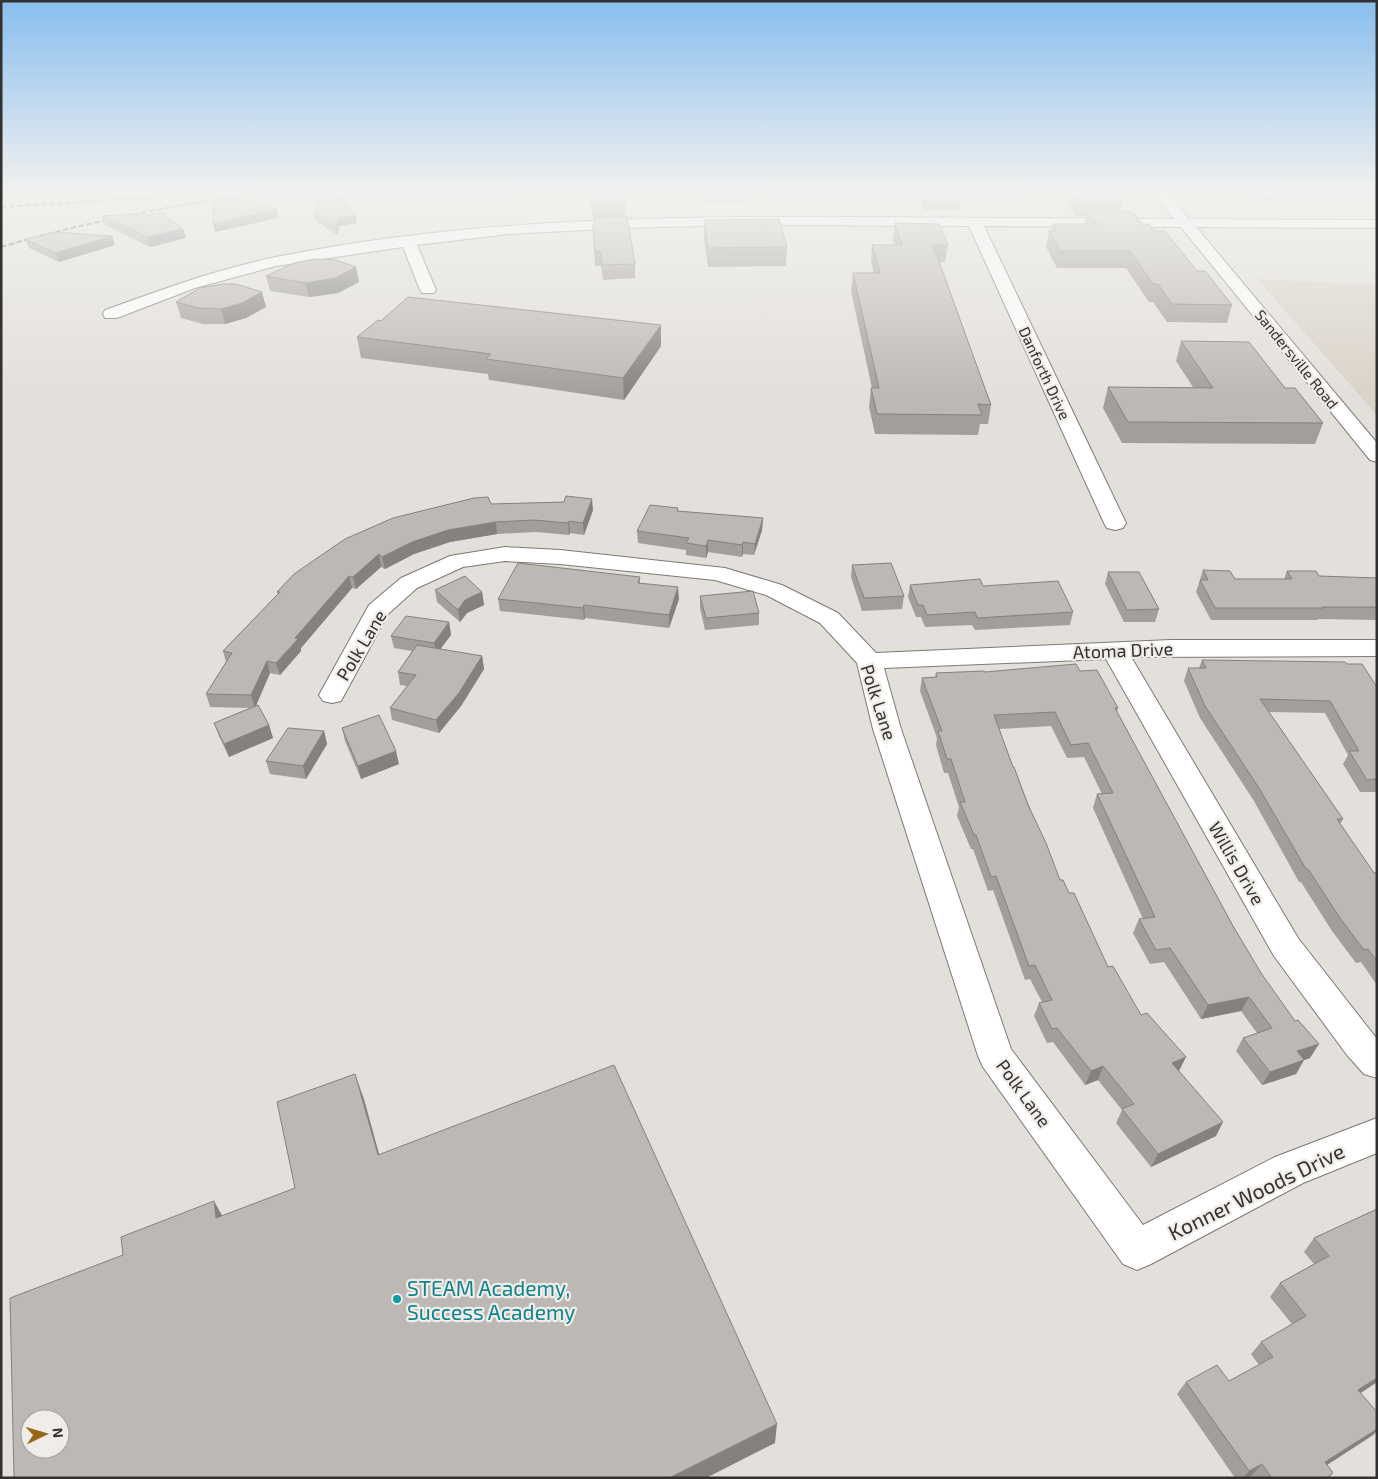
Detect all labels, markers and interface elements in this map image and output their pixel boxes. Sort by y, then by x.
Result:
street label: Sandersville Road [1252,306,1342,412]
street label: Danforth Drive [1016,324,1074,422]
street label: Polk Lane [331,606,391,684]
street label: Atoma Drive [1072,637,1174,663]
street label: Polk Lane [856,661,902,743]
street label: Willis Drive [1204,817,1270,909]
street label: Polk Lane [992,1055,1056,1131]
street label: Konner Woods Drive [1164,1138,1348,1244]
place label: STEAM Academy, Success Academy [407,1275,575,1324]
marker: STEAM Academy, Success Academy [391,1293,403,1305]
north arrow [20,1409,70,1459]
text: N [50,1427,67,1439]

